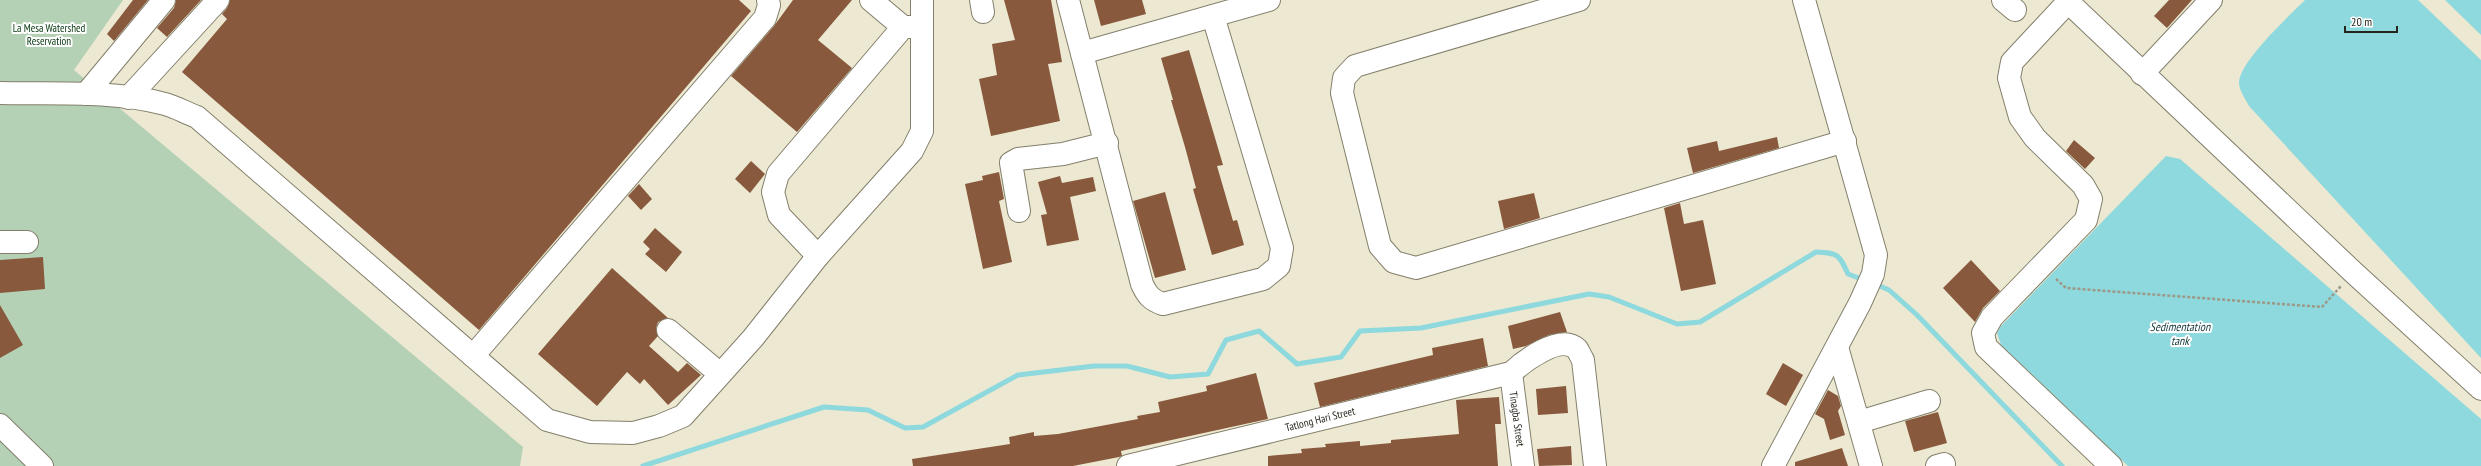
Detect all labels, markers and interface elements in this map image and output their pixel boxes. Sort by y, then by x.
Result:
scale bar [2345,8,2397,34]
text: 20 m [2351,14,2372,29]
park label: La Mesa Watershed Reservation [13,21,86,48]
water label: Sedimentation tank [2150,319,2211,348]
street label: Tinagba Street [1506,391,1528,447]
street label: Tatlong Hari Street [1284,404,1356,434]

